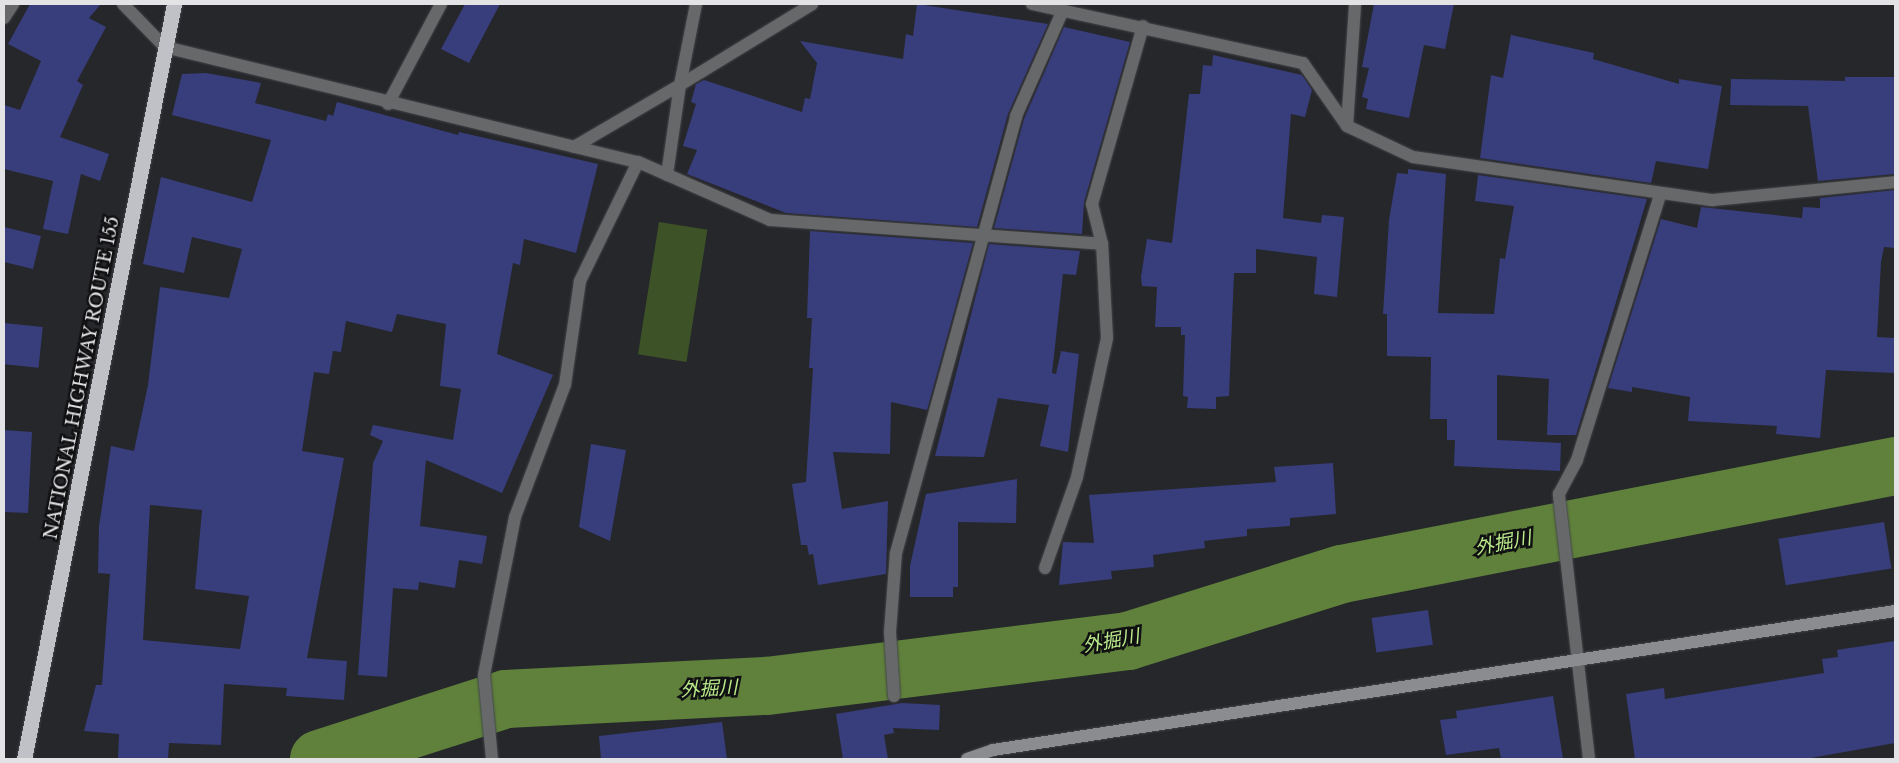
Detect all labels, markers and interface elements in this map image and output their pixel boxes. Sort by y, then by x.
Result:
street label: NATIONAL HIGHWAY ROUTE 155 [40,214,124,542]
water label: 外掘川 [1473,526,1533,560]
water label: 外掘川 [1081,625,1141,657]
water label: 外掘川 [680,676,738,702]

